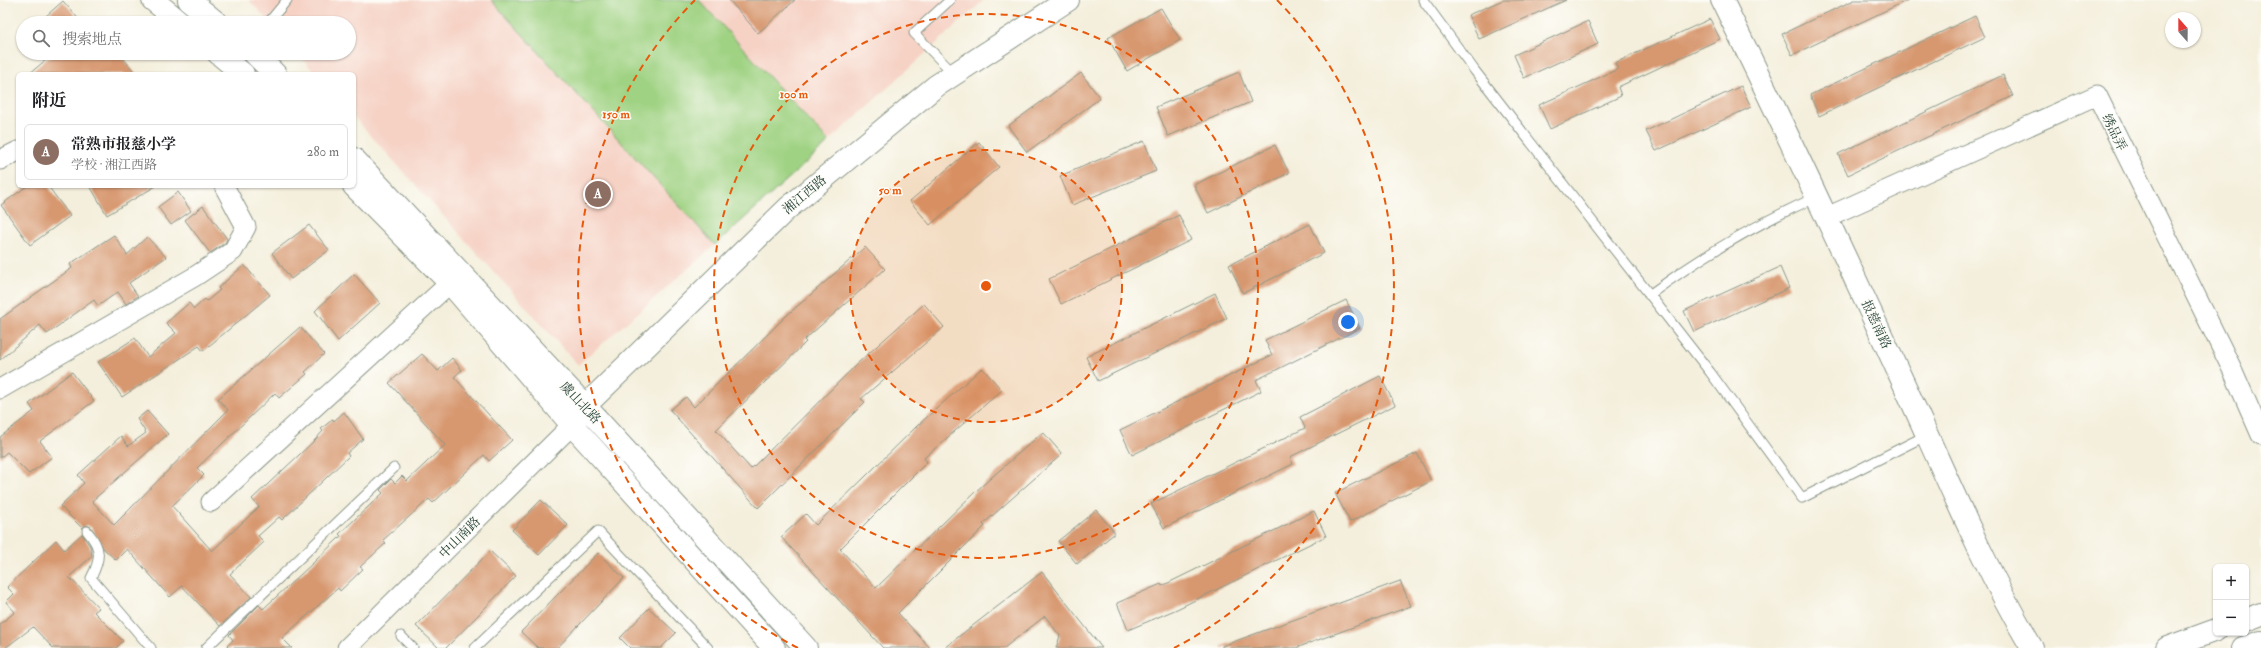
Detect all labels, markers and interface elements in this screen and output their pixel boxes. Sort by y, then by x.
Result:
north arrow [2165,12,2201,48]
search box [16,16,356,60]
icon: search [30,27,52,49]
text: 搜索地点 [62,30,122,49]
text: 100 m [780,87,809,102]
text: 附近 [32,90,66,111]
text: 150 m [602,107,630,122]
street label: 绣品弄 [2098,111,2130,153]
text: 常熟市报慈小学 [71,135,176,154]
text: A [42,144,50,160]
text: 280 m [307,144,339,160]
text: 学校 · 湘江西路 [71,157,157,173]
street label: 湘江西路 [780,172,830,218]
pin: A [585,179,611,209]
text: 50 m [878,183,902,198]
centre of rings [979,279,993,293]
street label: 报慈南路 [1858,297,1894,351]
your location [1338,312,1358,332]
street label: 虞山北路 [557,378,604,427]
street label: 中山南路 [436,514,484,562]
map controls [2213,564,2249,636]
button: + [2213,564,2249,600]
button: − [2213,600,2249,636]

